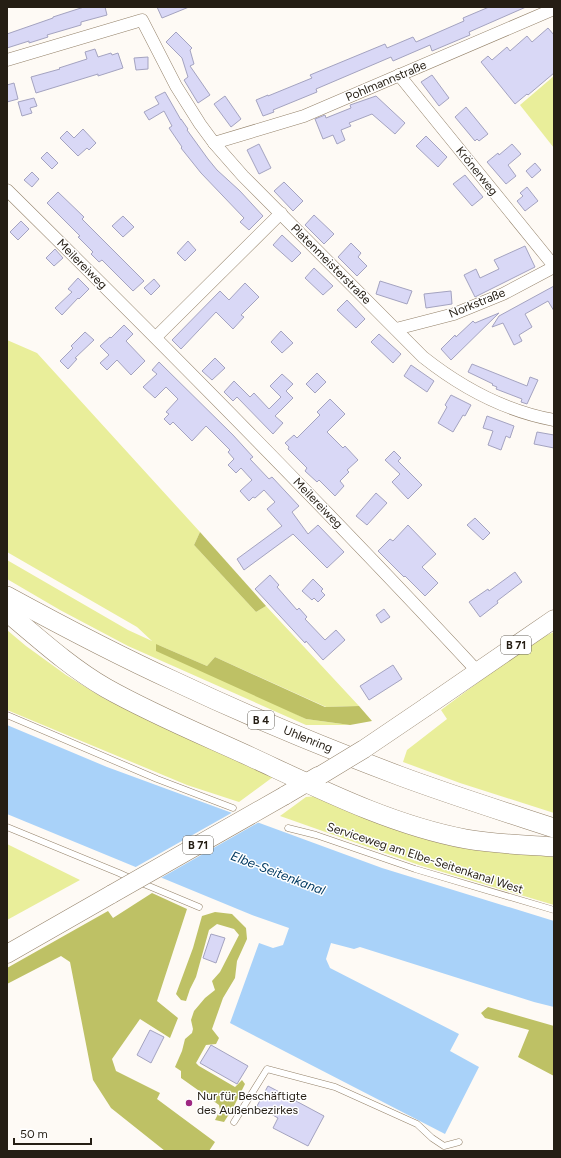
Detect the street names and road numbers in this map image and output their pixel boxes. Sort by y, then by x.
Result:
street label: Pohlmannstraße [343,57,429,104]
street label: Krönerweg [453,144,501,198]
street label: Platenmeisterstraße [288,221,374,307]
street label: Meilereiweg [54,236,110,292]
street label: Norkstraße [447,285,508,321]
street label: Meilereiweg [290,475,346,531]
road number: B 71 [501,636,531,654]
road number: B 4 [248,711,274,729]
street label: Uhlenring [281,723,335,755]
street label: Serviceweg am Elbe-Seitenkanal West [325,820,525,897]
road number: B 71 [183,836,213,854]

